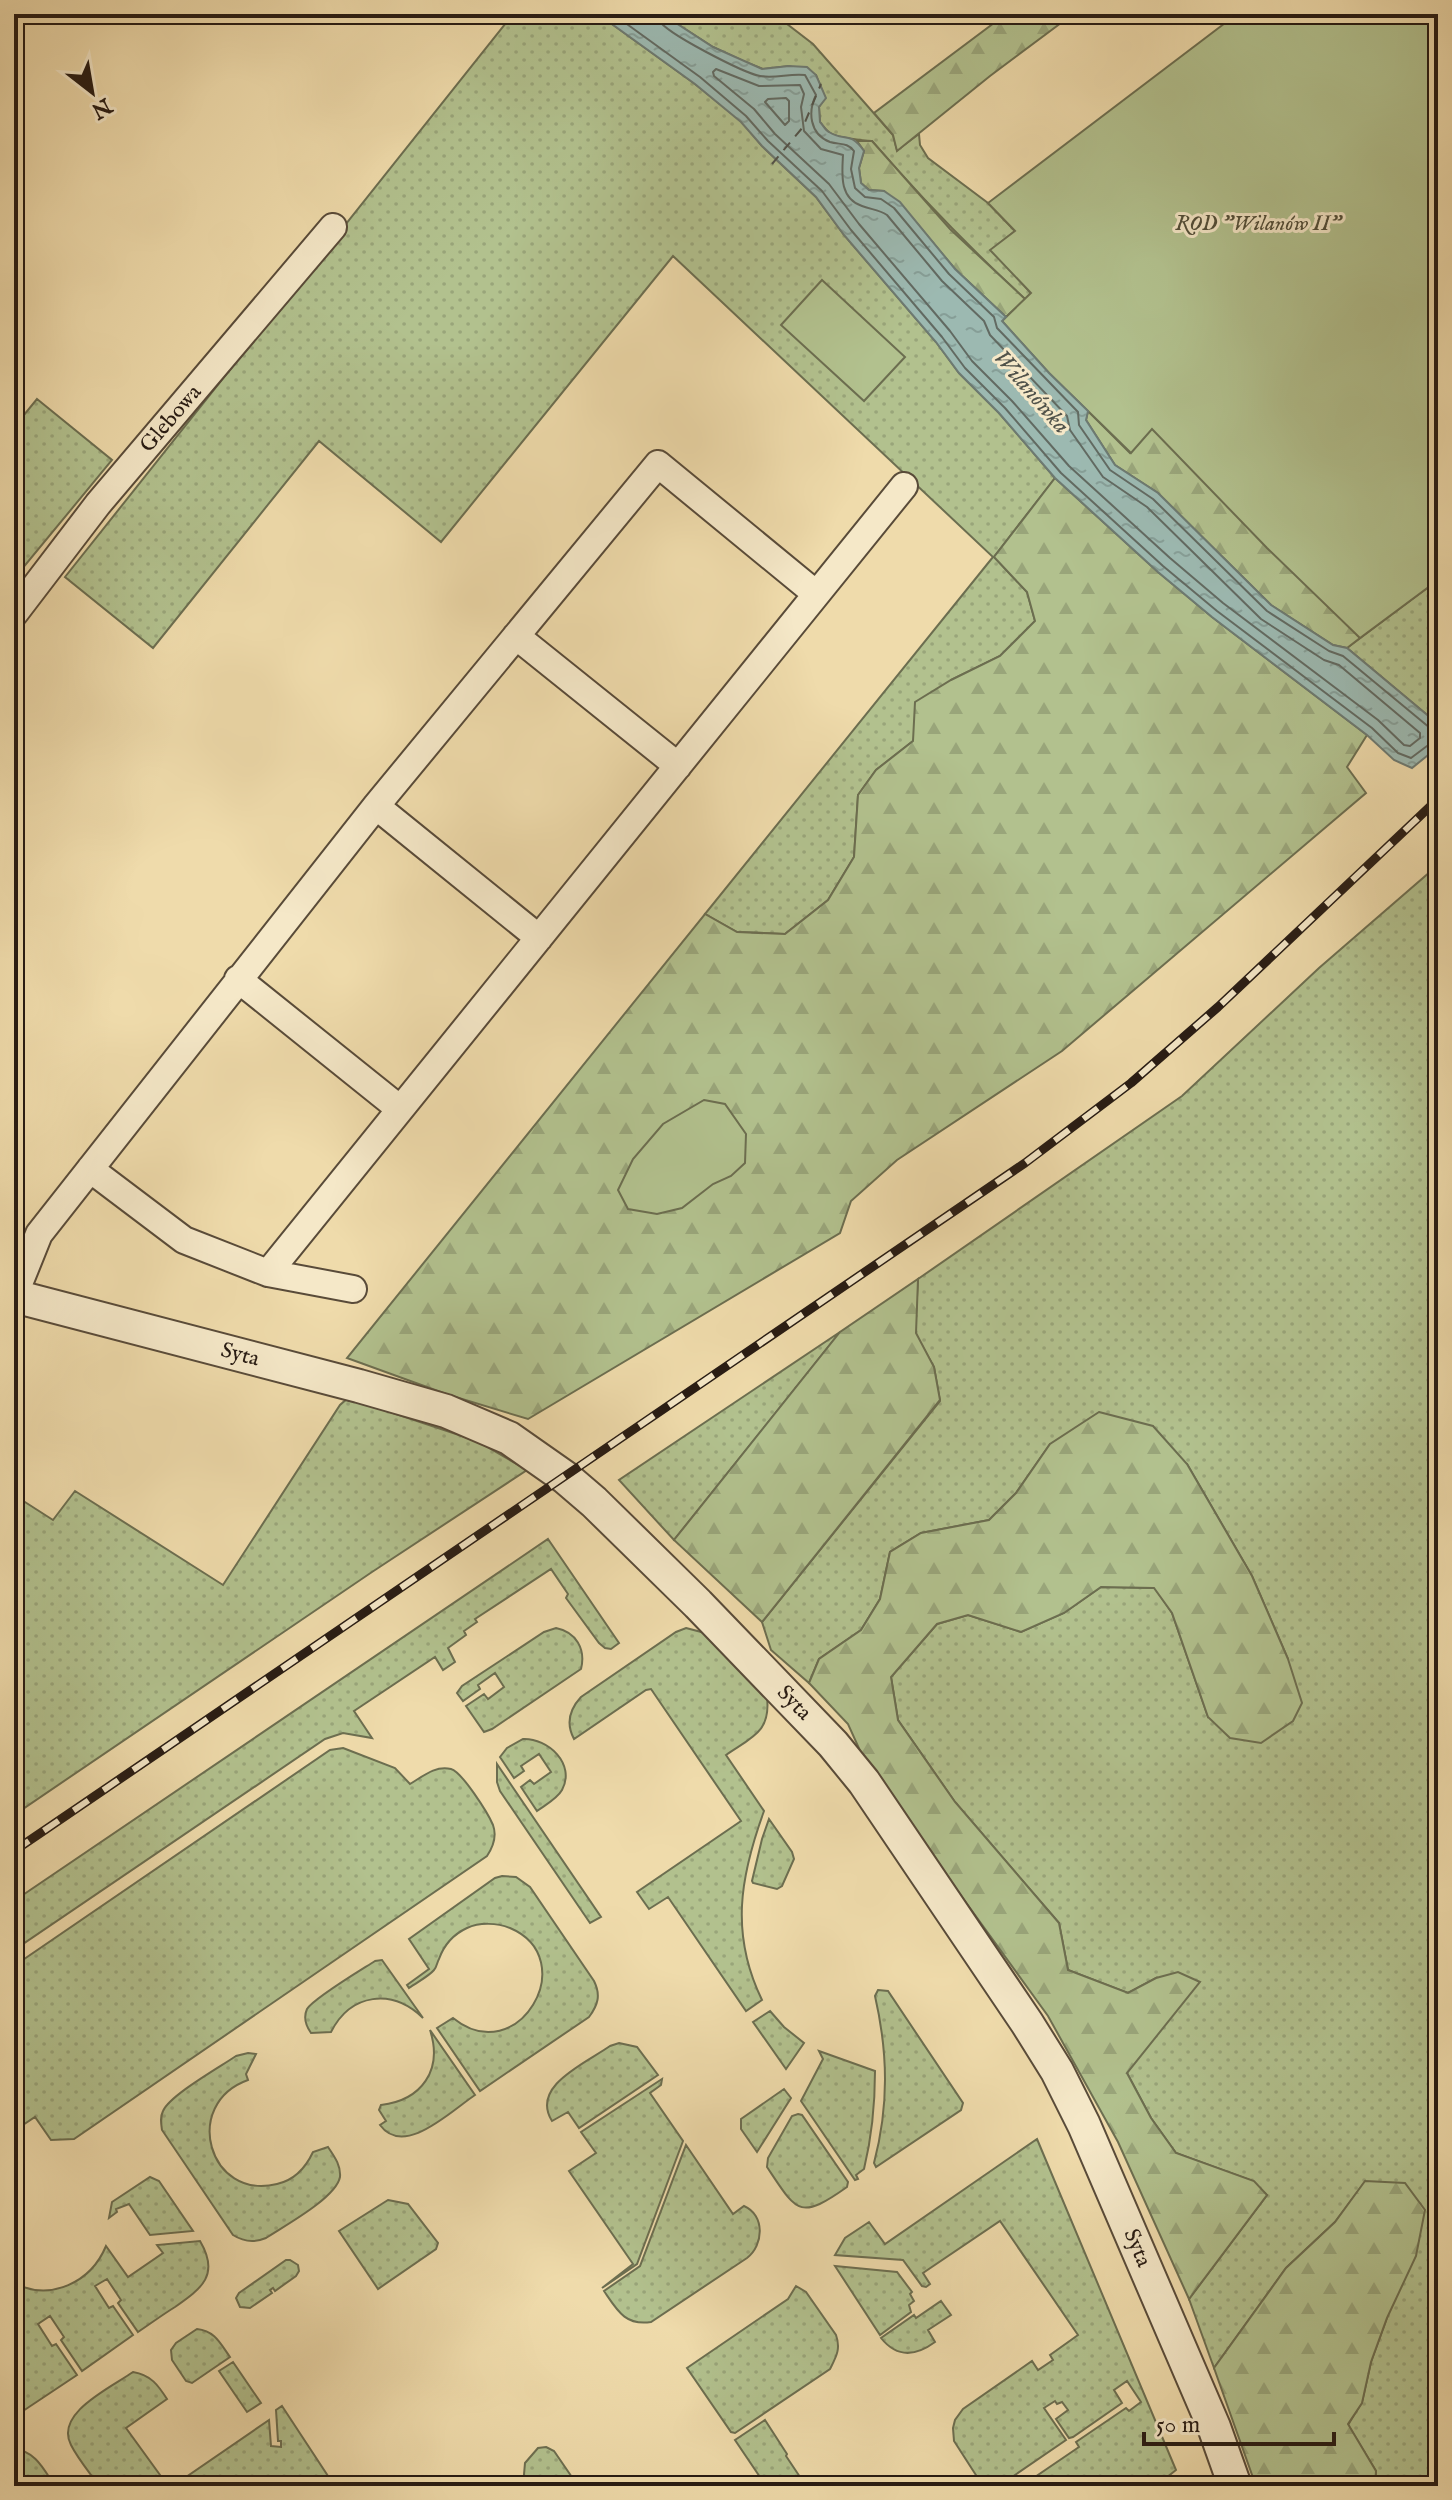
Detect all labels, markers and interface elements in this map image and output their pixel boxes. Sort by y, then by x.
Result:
north arrow [52,52,132,132]
text: N [86,90,118,124]
park label: ROD "Wilanów II" [1175,210,1343,238]
water label: Wilanówka [986,343,1076,441]
street label: Glebowa [134,379,208,459]
street label: Syta [218,1336,263,1374]
street label: Syta [770,1679,818,1727]
street label: Syta [1117,2225,1158,2272]
scale bar [1144,2396,1334,2446]
text: 50 m [1156,2410,1200,2441]

